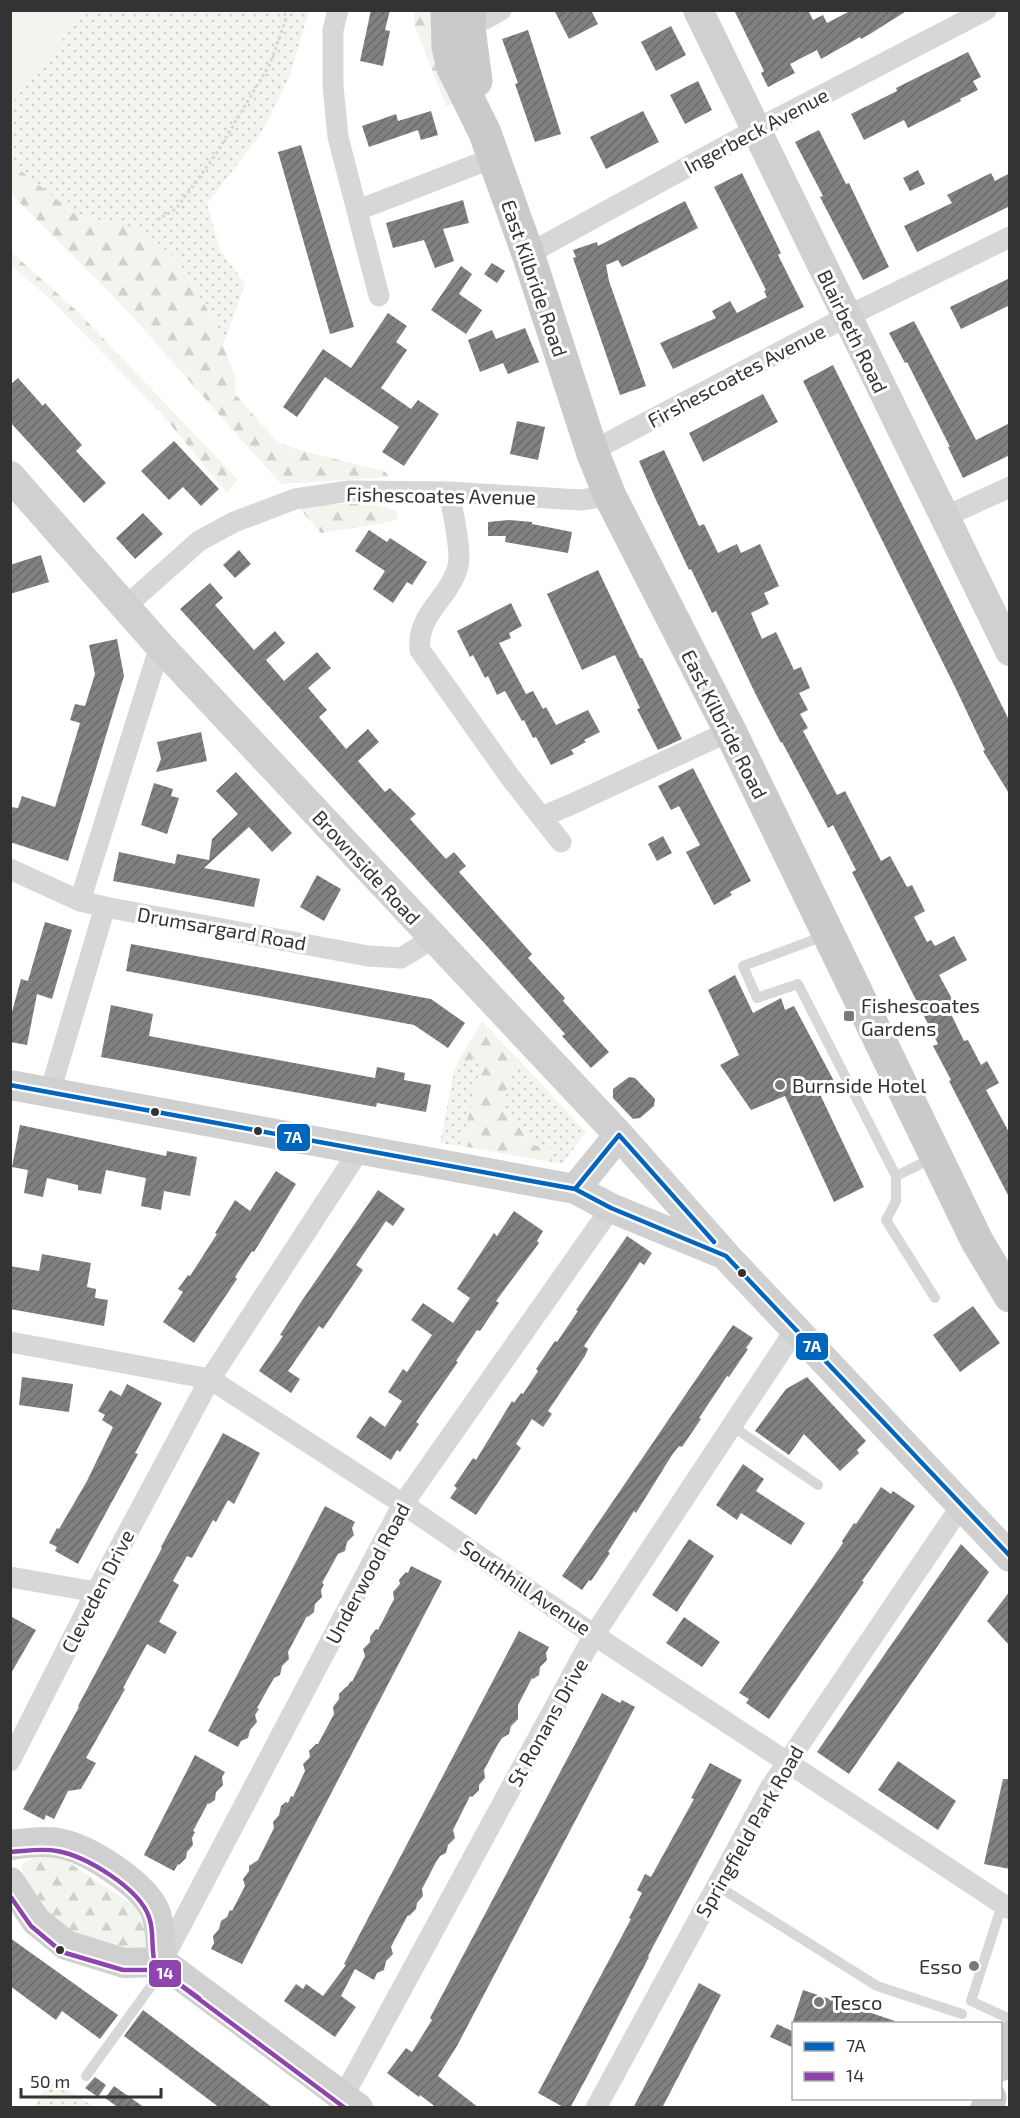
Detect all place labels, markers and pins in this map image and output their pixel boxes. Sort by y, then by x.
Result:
place label: Fishescoates Gardens [861,993,980,1040]
marker: Fishescoates Gardens [842,1009,856,1023]
place label: Burnside Hotel [792,1073,926,1097]
marker: Burnside Hotel [773,1078,787,1092]
unlabelled marker [149,1106,161,1118]
unlabelled marker [252,1125,264,1137]
unlabelled marker [736,1267,748,1279]
unlabelled marker [54,1944,66,1956]
place label: Esso [919,1954,962,1978]
marker: Esso [967,1959,981,1973]
place label: Tesco [831,1990,882,2014]
marker: Tesco [812,1995,826,2009]

